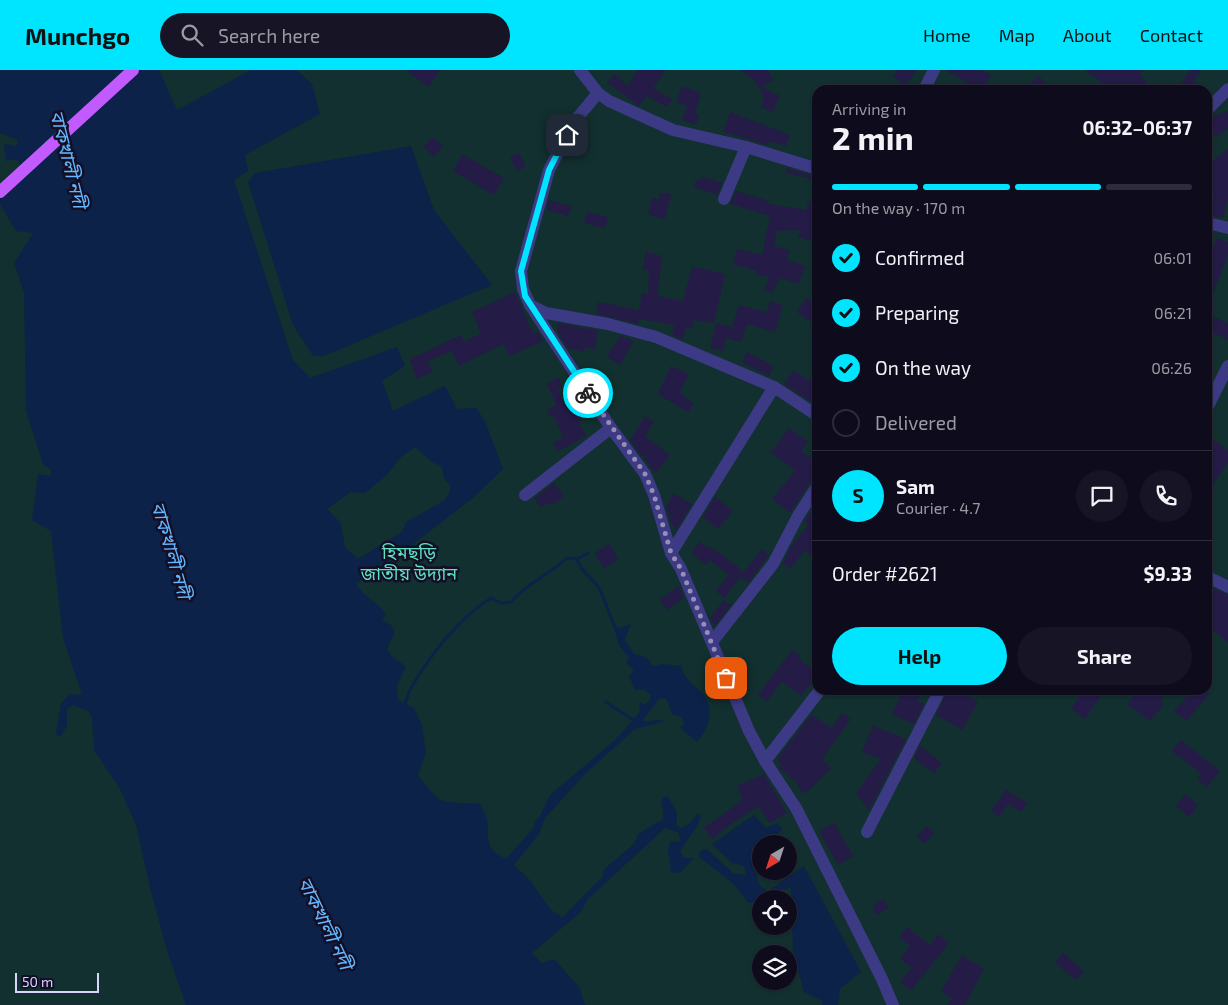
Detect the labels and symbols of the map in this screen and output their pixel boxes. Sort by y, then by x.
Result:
water label: বাকখালী নদী [46,108,93,214]
pin [546,114,588,156]
courier [563,368,613,418]
water label: বাকখালী নদী [147,499,198,605]
park label: হিমছড়ি জাতীয় উদ্যান [360,541,458,584]
pin [705,657,747,699]
north arrow [752,835,798,880]
water label: বাকখালী নদী [294,873,360,976]
scale bar [15,970,99,993]

